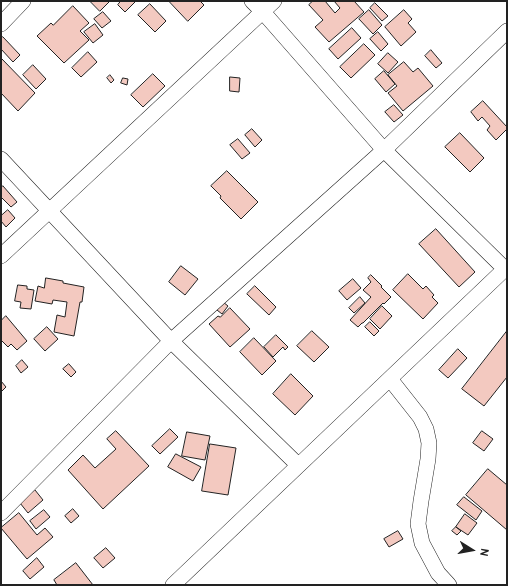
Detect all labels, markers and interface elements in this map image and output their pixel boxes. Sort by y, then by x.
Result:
north arrow [452,530,492,570]
text: N [476,547,491,558]

